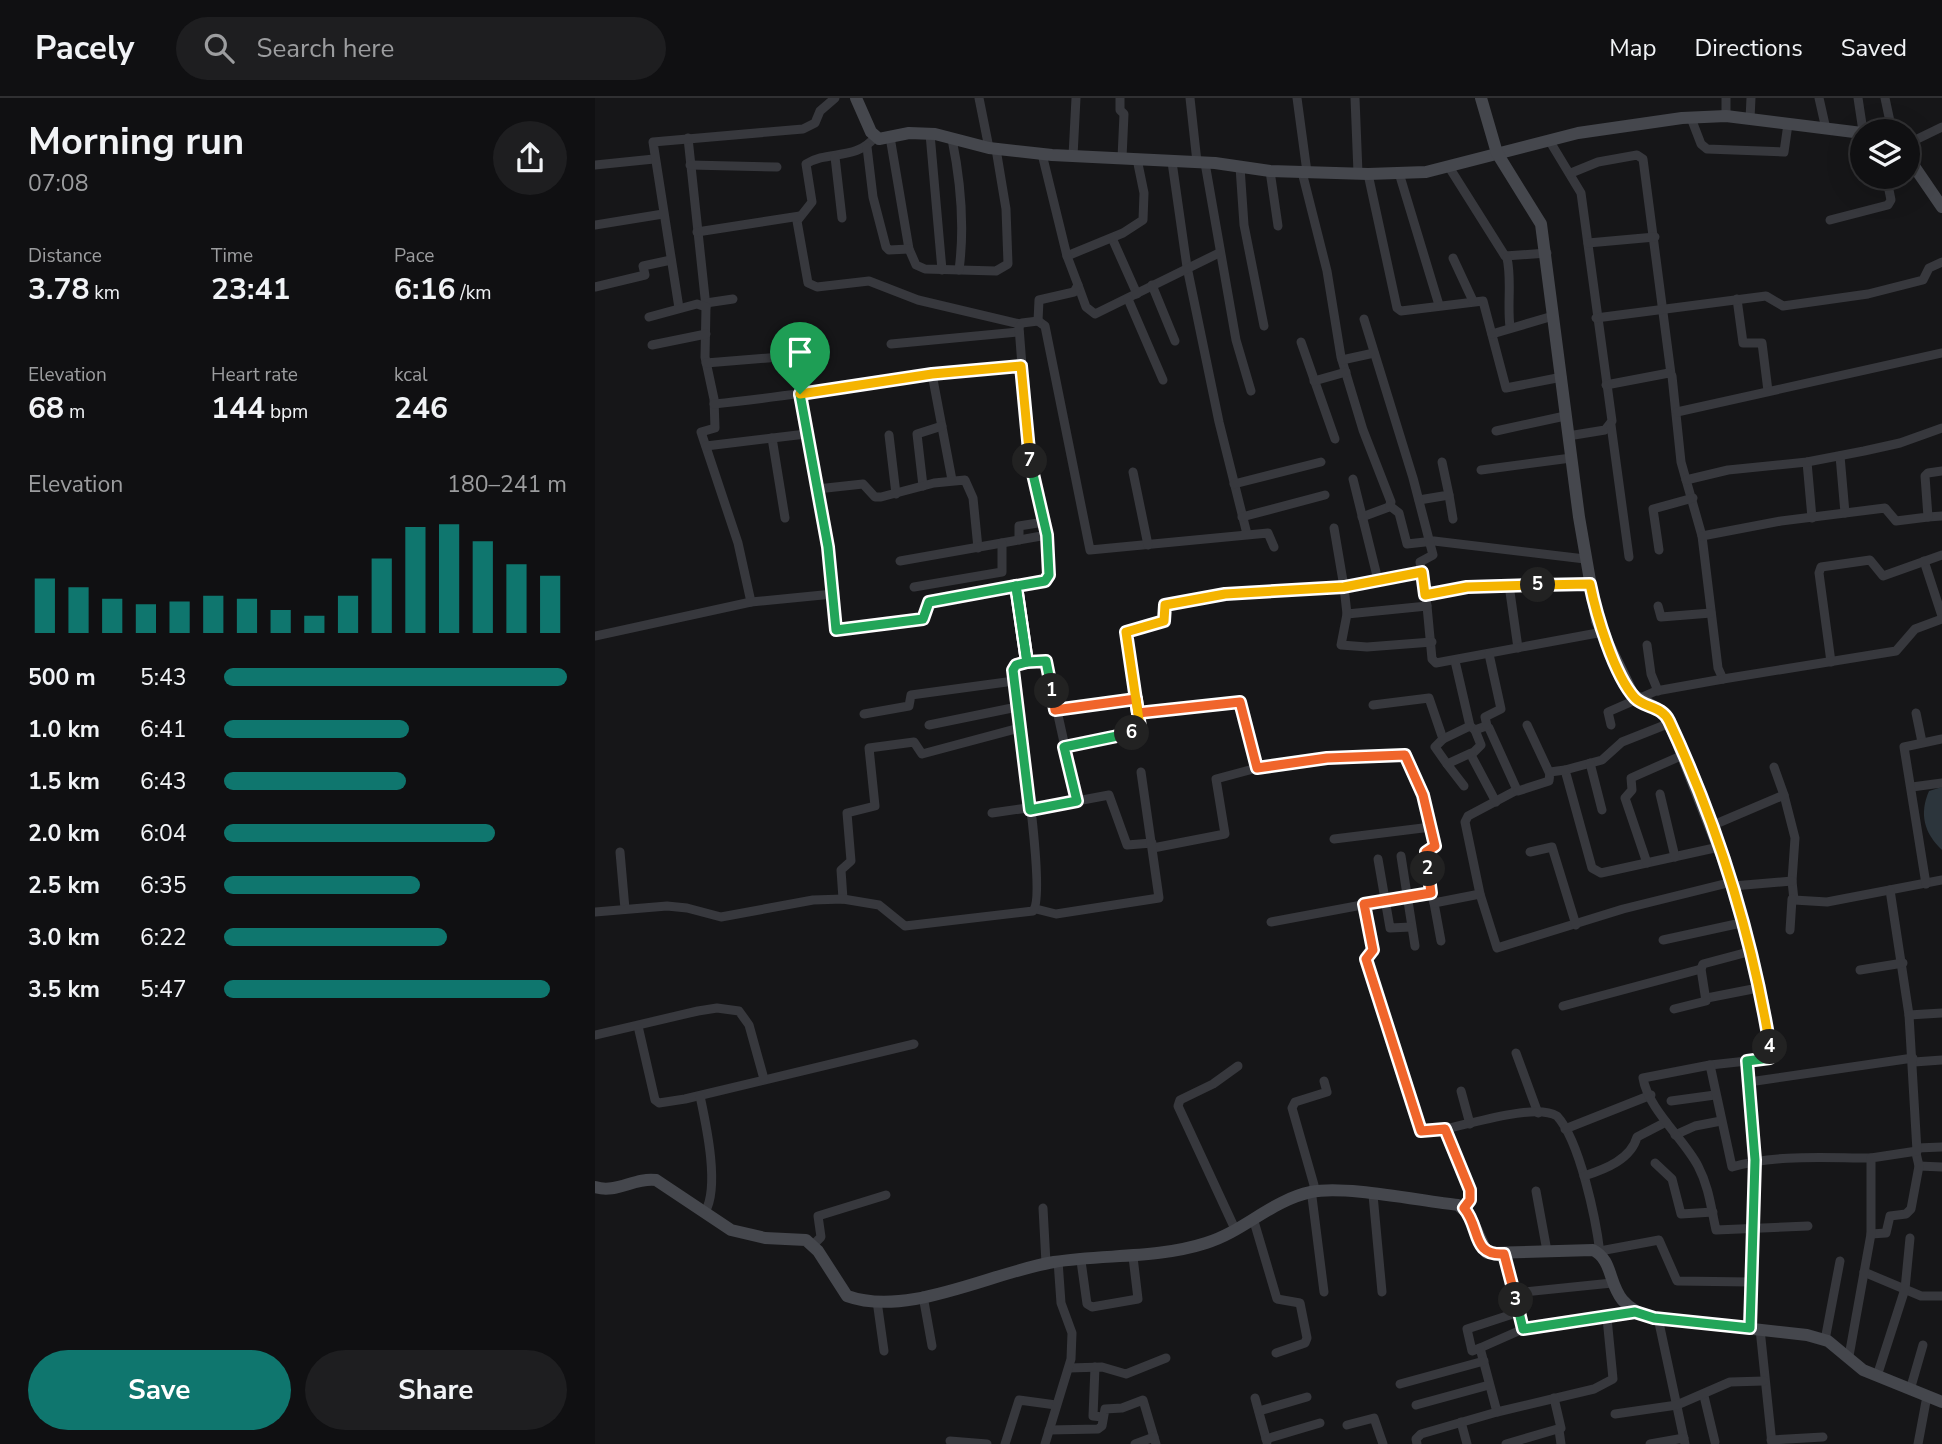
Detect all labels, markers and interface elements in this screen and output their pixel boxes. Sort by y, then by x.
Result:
search box [176,17,666,80]
text: Pacely [35,26,134,71]
icon: search [200,29,238,67]
text: Search here [256,31,394,66]
text: Map [1609,32,1656,64]
text: Directions [1694,32,1803,64]
text: Saved [1841,32,1907,64]
text: Morning run [28,116,244,167]
map controls [1850,119,1920,189]
button: layers [1850,119,1920,189]
button: share [493,121,567,195]
text: 07:08 [28,168,88,199]
text: Distance [28,243,102,269]
text: Time [211,243,253,269]
text: Pace [394,243,434,269]
text: 3.78 [28,269,89,310]
text: 23:41 [211,269,290,310]
text: 6:16 [394,269,455,310]
text: km [89,280,120,306]
text: /km [455,280,491,306]
pin [770,322,830,394]
icon: arrive [781,333,819,371]
text: Elevation [28,362,107,388]
text: Heart rate [211,362,298,388]
text: kcal [394,362,428,388]
text: 68 [28,388,64,429]
text: 144 [211,388,265,429]
text: 246 [394,388,448,429]
text: m [64,399,85,425]
text: bpm [265,399,308,425]
pin: 7 [1013,444,1047,478]
text: 7 [1024,447,1035,473]
text: Elevation [28,469,123,500]
text: 180–241 m [447,469,567,500]
pin: 5 [1521,568,1555,602]
text: 5 [1532,571,1543,597]
text: 500 m [28,662,96,693]
text: 5:43 [140,662,187,693]
pin: 1 [1035,674,1070,708]
text: 1 [1046,677,1057,703]
text: 1.0 km [28,714,100,745]
text: 6:41 [140,714,187,745]
pin: 6 [1115,716,1149,750]
text: 6 [1126,719,1137,745]
text: 1.5 km [28,766,100,797]
text: 6:43 [140,766,187,797]
text: 2.0 km [28,818,100,849]
text: 6:04 [140,818,187,849]
pin: 2 [1411,852,1445,886]
text: 2 [1422,855,1433,881]
text: 2.5 km [28,870,100,901]
text: 6:35 [140,870,187,901]
text: 3.0 km [28,922,100,953]
text: 6:22 [140,922,187,953]
text: 3.5 km [28,974,100,1005]
text: 5:47 [140,974,187,1005]
pin: 4 [1753,1030,1787,1065]
text: 4 [1764,1033,1775,1059]
pin: 3 [1499,1282,1534,1318]
text: 3 [1510,1286,1521,1312]
button: Save [28,1350,291,1430]
button: Share [305,1350,567,1430]

